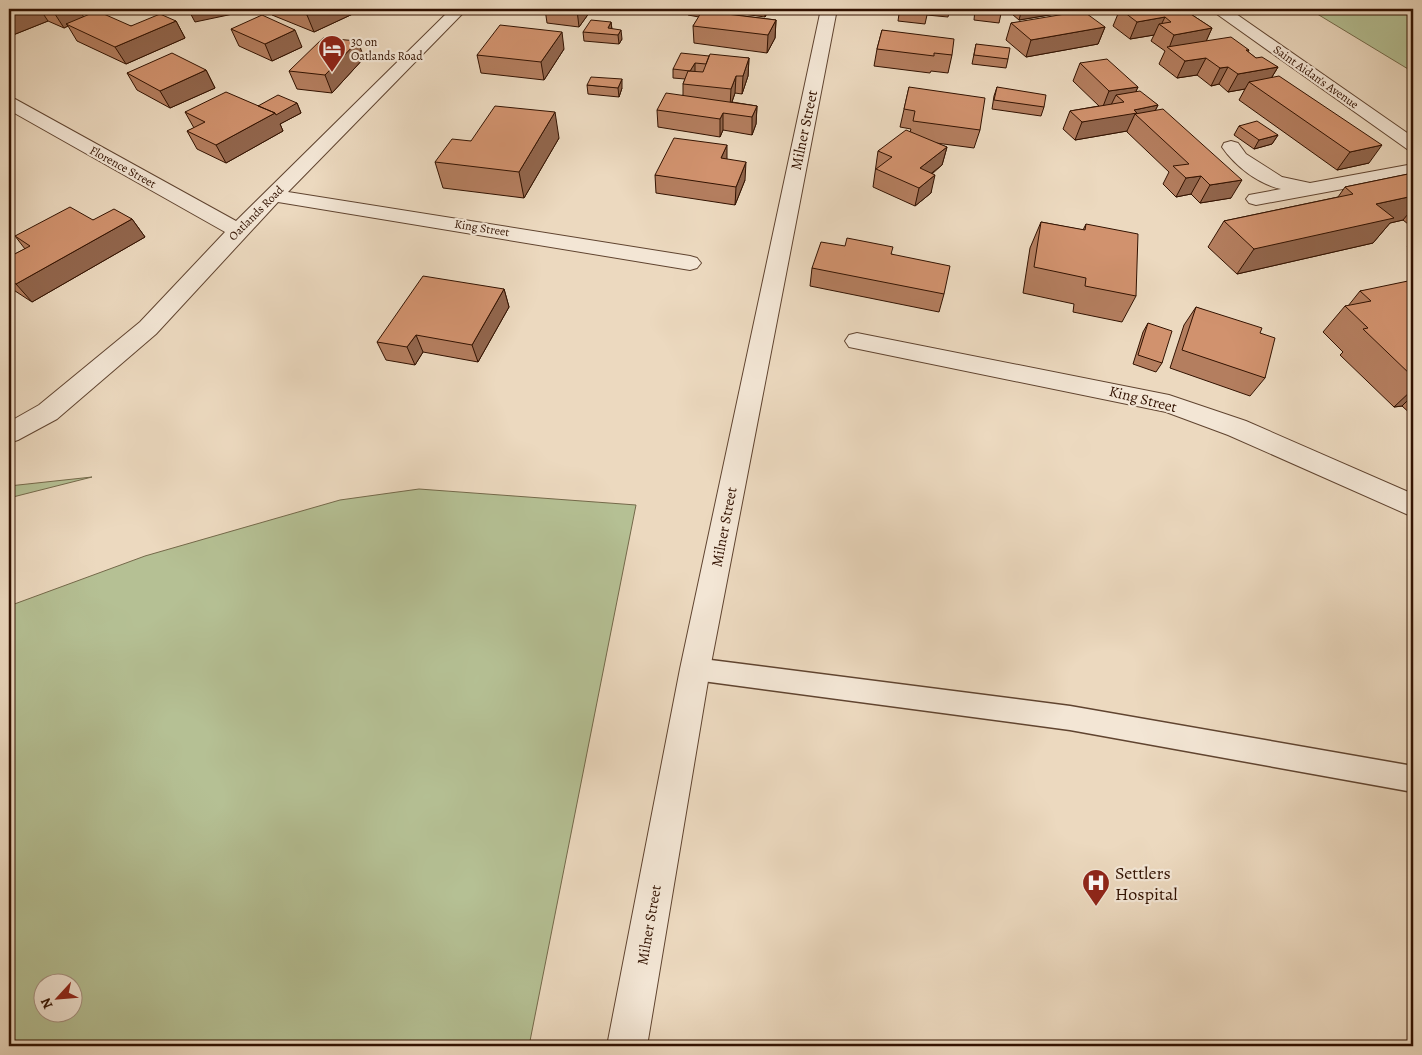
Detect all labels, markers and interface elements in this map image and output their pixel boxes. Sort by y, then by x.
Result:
hotel icon: 30 on Oatlands Road [317,34,347,73]
place label: 30 on Oatlands Road [351,34,423,64]
street label: Saint Aidan's Avenue [1270,42,1362,112]
street label: Milner Street [786,88,822,172]
street label: Florence Street [87,142,159,192]
street label: Oatlands Road [225,182,287,244]
street label: King Street [453,216,511,240]
street label: King Street [1107,381,1179,417]
street label: Milner Street [706,485,742,569]
place label: Settlers Hospital [1115,861,1178,906]
hospital icon: Settlers Hospital [1081,868,1111,907]
street label: Milner Street [632,883,666,967]
north arrow [32,972,82,1022]
text: N [36,995,58,1012]

